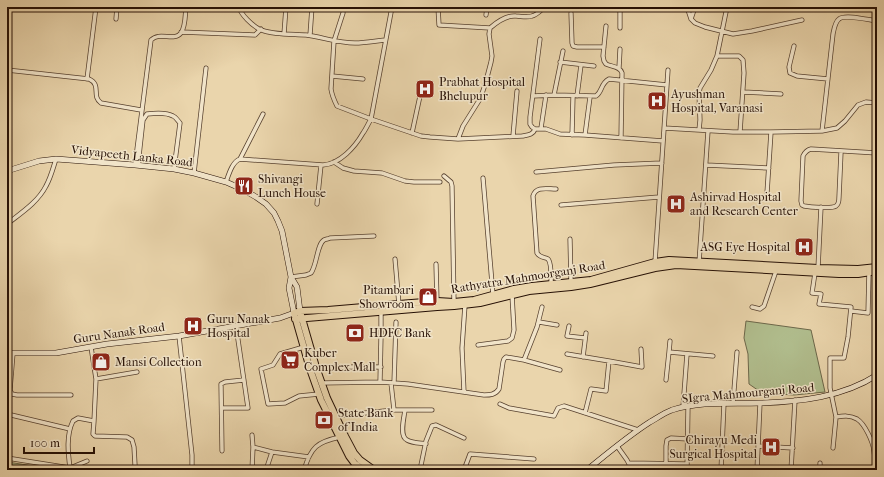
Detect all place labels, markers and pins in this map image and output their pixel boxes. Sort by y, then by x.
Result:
place label: Prabhat Hospital Bhelupur [439,75,526,103]
hospital icon: Prabhat Hospital Bhelupur [414,78,436,100]
place label: Ayushman Hospital, Varanasi [670,87,763,115]
hospital icon: Ayushman Hospital, Varanasi [646,90,668,112]
place label: Shivangi Lunch House [258,172,326,200]
restaurant icon: Shivangi Lunch House [233,175,255,197]
place label: Ashirvad Hospital and Research Center [689,190,799,218]
hospital icon: Ashirvad Hospital and Research Center [665,193,687,215]
hospital icon: ASG Eye Hospital [793,236,815,258]
place label: ASG Eye Hospital [699,240,791,254]
place label: Pitambari Showroom [359,283,414,311]
shop icon: Pitambari Showroom [417,286,439,308]
place label: Guru Nanak Hospital [207,312,271,340]
hospital icon: Guru Nanak Hospital [182,315,204,337]
bank icon: HDFC Bank [344,322,366,344]
place label: HDFC Bank [369,326,432,340]
place label: Kuber Complex Mall [304,346,376,374]
supermarket icon: Kuber Complex Mall [279,349,301,371]
shop icon: Mansi Collection [90,351,112,373]
place label: Mansi Collection [115,355,202,369]
place label: State Bank of India [338,406,394,434]
bank icon: State Bank of India [313,409,335,431]
place label: Chirayu Medi Surgical Hospital [669,433,758,461]
hospital icon: Chirayu Medi Surgical Hospital [760,436,782,458]

